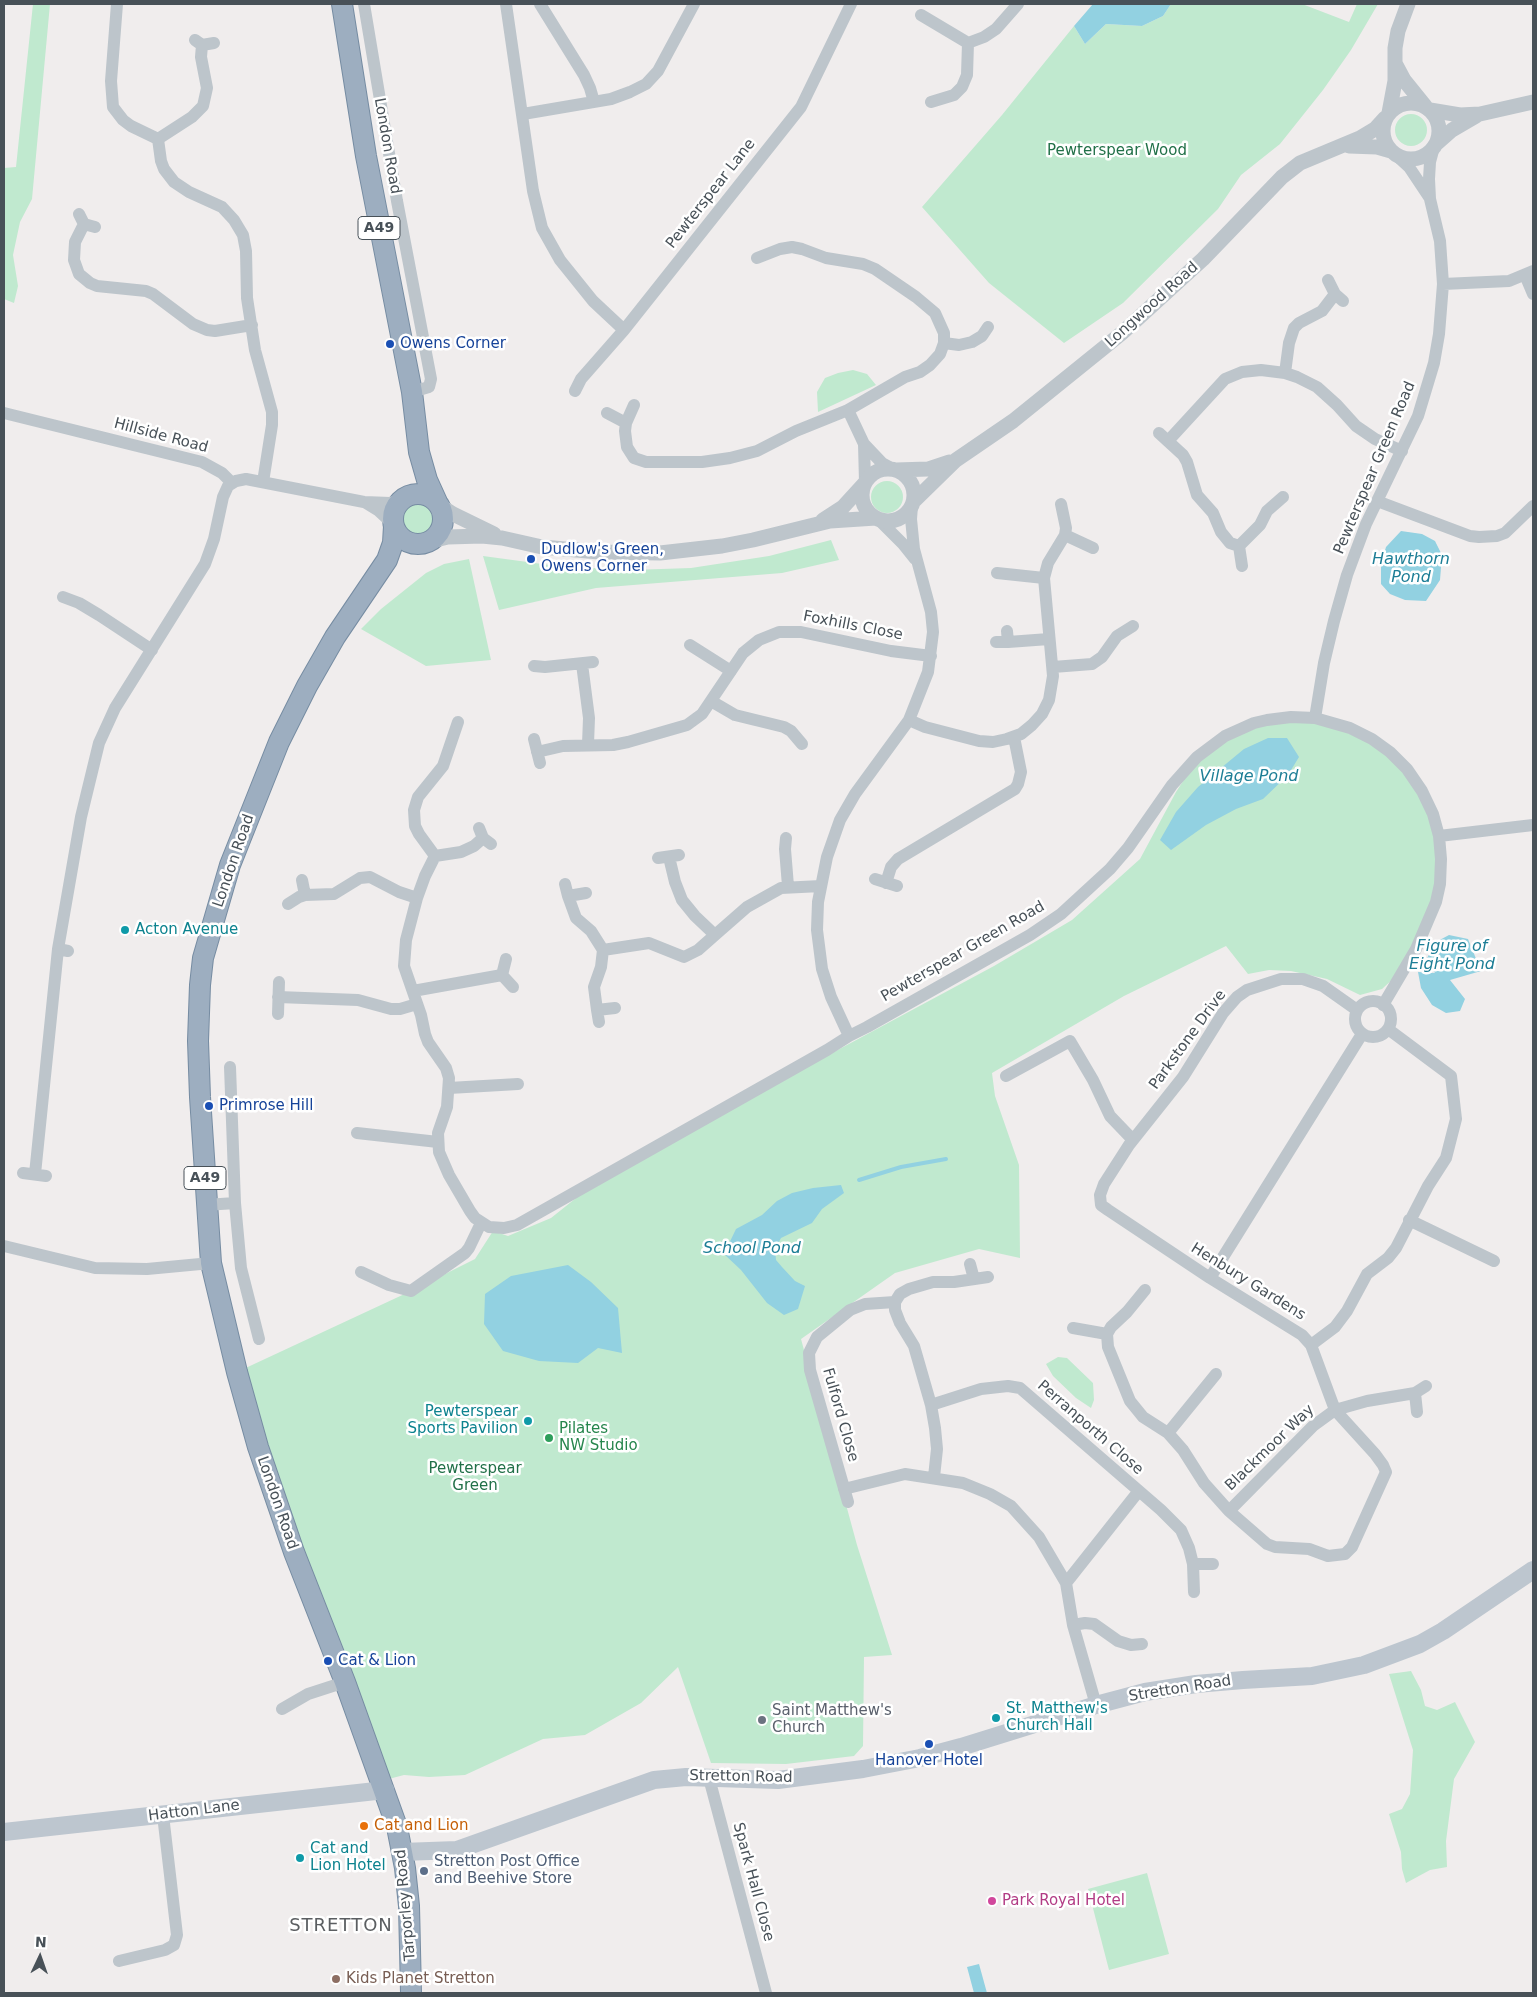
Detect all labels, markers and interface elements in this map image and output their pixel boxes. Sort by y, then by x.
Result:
street label: London Road [370,96,404,196]
street label: Pewterspear Lane [663,136,759,252]
park label: Pewterspear Wood [1047,142,1187,160]
road number: A49 [358,217,400,240]
street label: Longwood Road [1102,259,1202,351]
place label: Owens Corner [400,335,506,353]
marker: Owens Corner [384,338,396,350]
street label: Pewterspear Green Road [1330,379,1420,557]
street label: Hillside Road [112,415,210,457]
place label: Dudlow's Green, Owens Corner [541,541,664,576]
water label: Hawthorn Pond [1372,550,1450,588]
marker: Dudlow's Green, Owens Corner [525,553,537,565]
street label: Foxhills Close [802,608,904,644]
water label: Village Pond [1200,767,1298,787]
street label: London Road [210,812,258,910]
street label: Pewterspear Green Road [878,898,1048,1006]
place label: Acton Avenue [135,921,238,939]
marker: Acton Avenue [119,924,131,936]
water label: Figure of Eight Pond [1409,937,1495,975]
street label: Parkstone Drive [1146,987,1230,1093]
place label: Primrose Hill [219,1097,313,1115]
marker: Primrose Hill [203,1100,215,1112]
road number: A49 [184,1166,226,1190]
water label: School Pond [703,1239,801,1259]
street label: Henbury Gardens [1187,1239,1309,1325]
street label: Fulford Close [818,1366,862,1464]
street label: Perranporth Close [1033,1377,1147,1479]
street label: Blackmoor Way [1222,1401,1318,1495]
place label: Pewterspear Sports Pavilion [408,1403,518,1438]
marker: Pewterspear Sports Pavilion [522,1415,534,1427]
place label: Pilates NW Studio [559,1420,638,1455]
marker: Pilates NW Studio [543,1432,555,1444]
street label: London Road [253,1454,301,1552]
park label: Pewterspear Green [428,1460,522,1495]
place label: Cat & Lion [338,1652,416,1670]
marker: Cat & Lion [322,1655,334,1667]
street label: Stretton Road [1128,1672,1232,1706]
place label: St. Matthew's Church Hall [1006,1700,1108,1735]
place label: Saint Matthew's Church [772,1702,892,1737]
marker: St. Matthew's Church Hall [990,1712,1002,1724]
marker: Saint Matthew's Church [756,1714,768,1726]
marker: Hanover Hotel [923,1738,935,1750]
place label: Hanover Hotel [875,1752,983,1770]
street label: Stretton Road [689,1767,793,1787]
street label: Hatton Lane [147,1796,241,1826]
place label: Cat and Lion [374,1817,469,1835]
marker: Cat and Lion [358,1820,370,1832]
street label: Spark Hall Close [728,1821,778,1943]
place label: Cat and Lion Hotel [310,1840,386,1875]
street label: Tarporley Road [392,1849,420,1961]
marker: Cat and Lion Hotel [294,1852,306,1864]
place label: Stretton Post Office and Beehive Store [434,1853,580,1888]
marker: Stretton Post Office and Beehive Store [418,1865,430,1877]
place label: Park Royal Hotel [1002,1892,1125,1910]
marker: Park Royal Hotel [986,1895,998,1907]
district label: STRETTON [288,1915,394,1937]
north arrow [15,1932,65,1982]
text: N [35,1934,47,1950]
place label: Kids Planet Stretton [346,1970,495,1988]
marker: Kids Planet Stretton [330,1973,342,1985]

